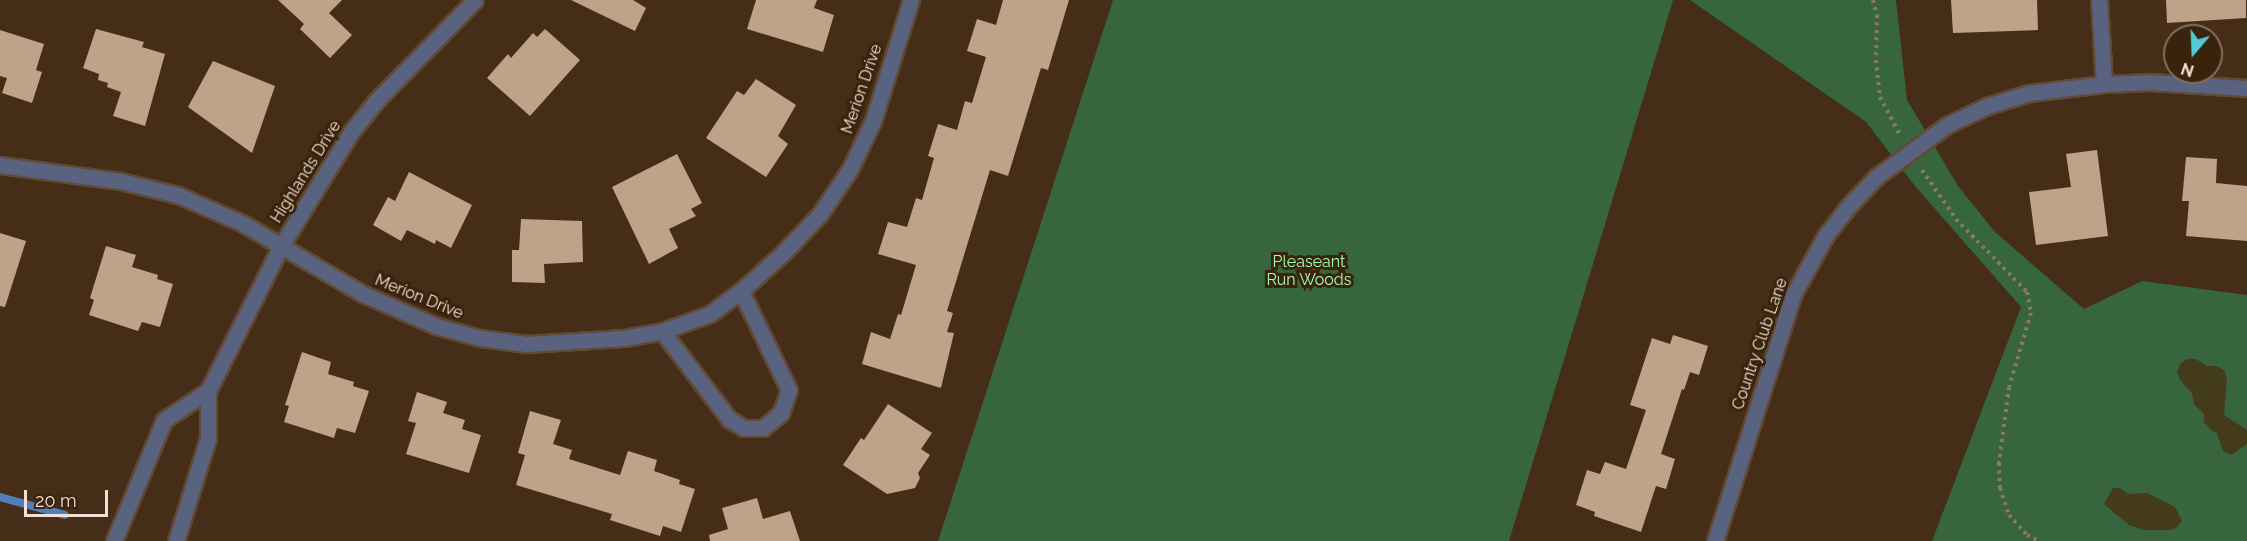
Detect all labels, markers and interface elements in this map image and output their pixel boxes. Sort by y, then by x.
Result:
north arrow [2163,24,2223,84]
street label: Merion Drive [838,42,886,136]
text: N [2179,59,2196,81]
street label: Highlands Drive [267,117,345,227]
park label: Pleaseant Run Woods [1266,252,1352,290]
street label: Merion Drive [372,271,466,323]
street label: Country Club Lane [1728,275,1792,413]
scale bar [27,478,111,516]
text: 20 m [35,490,77,511]

